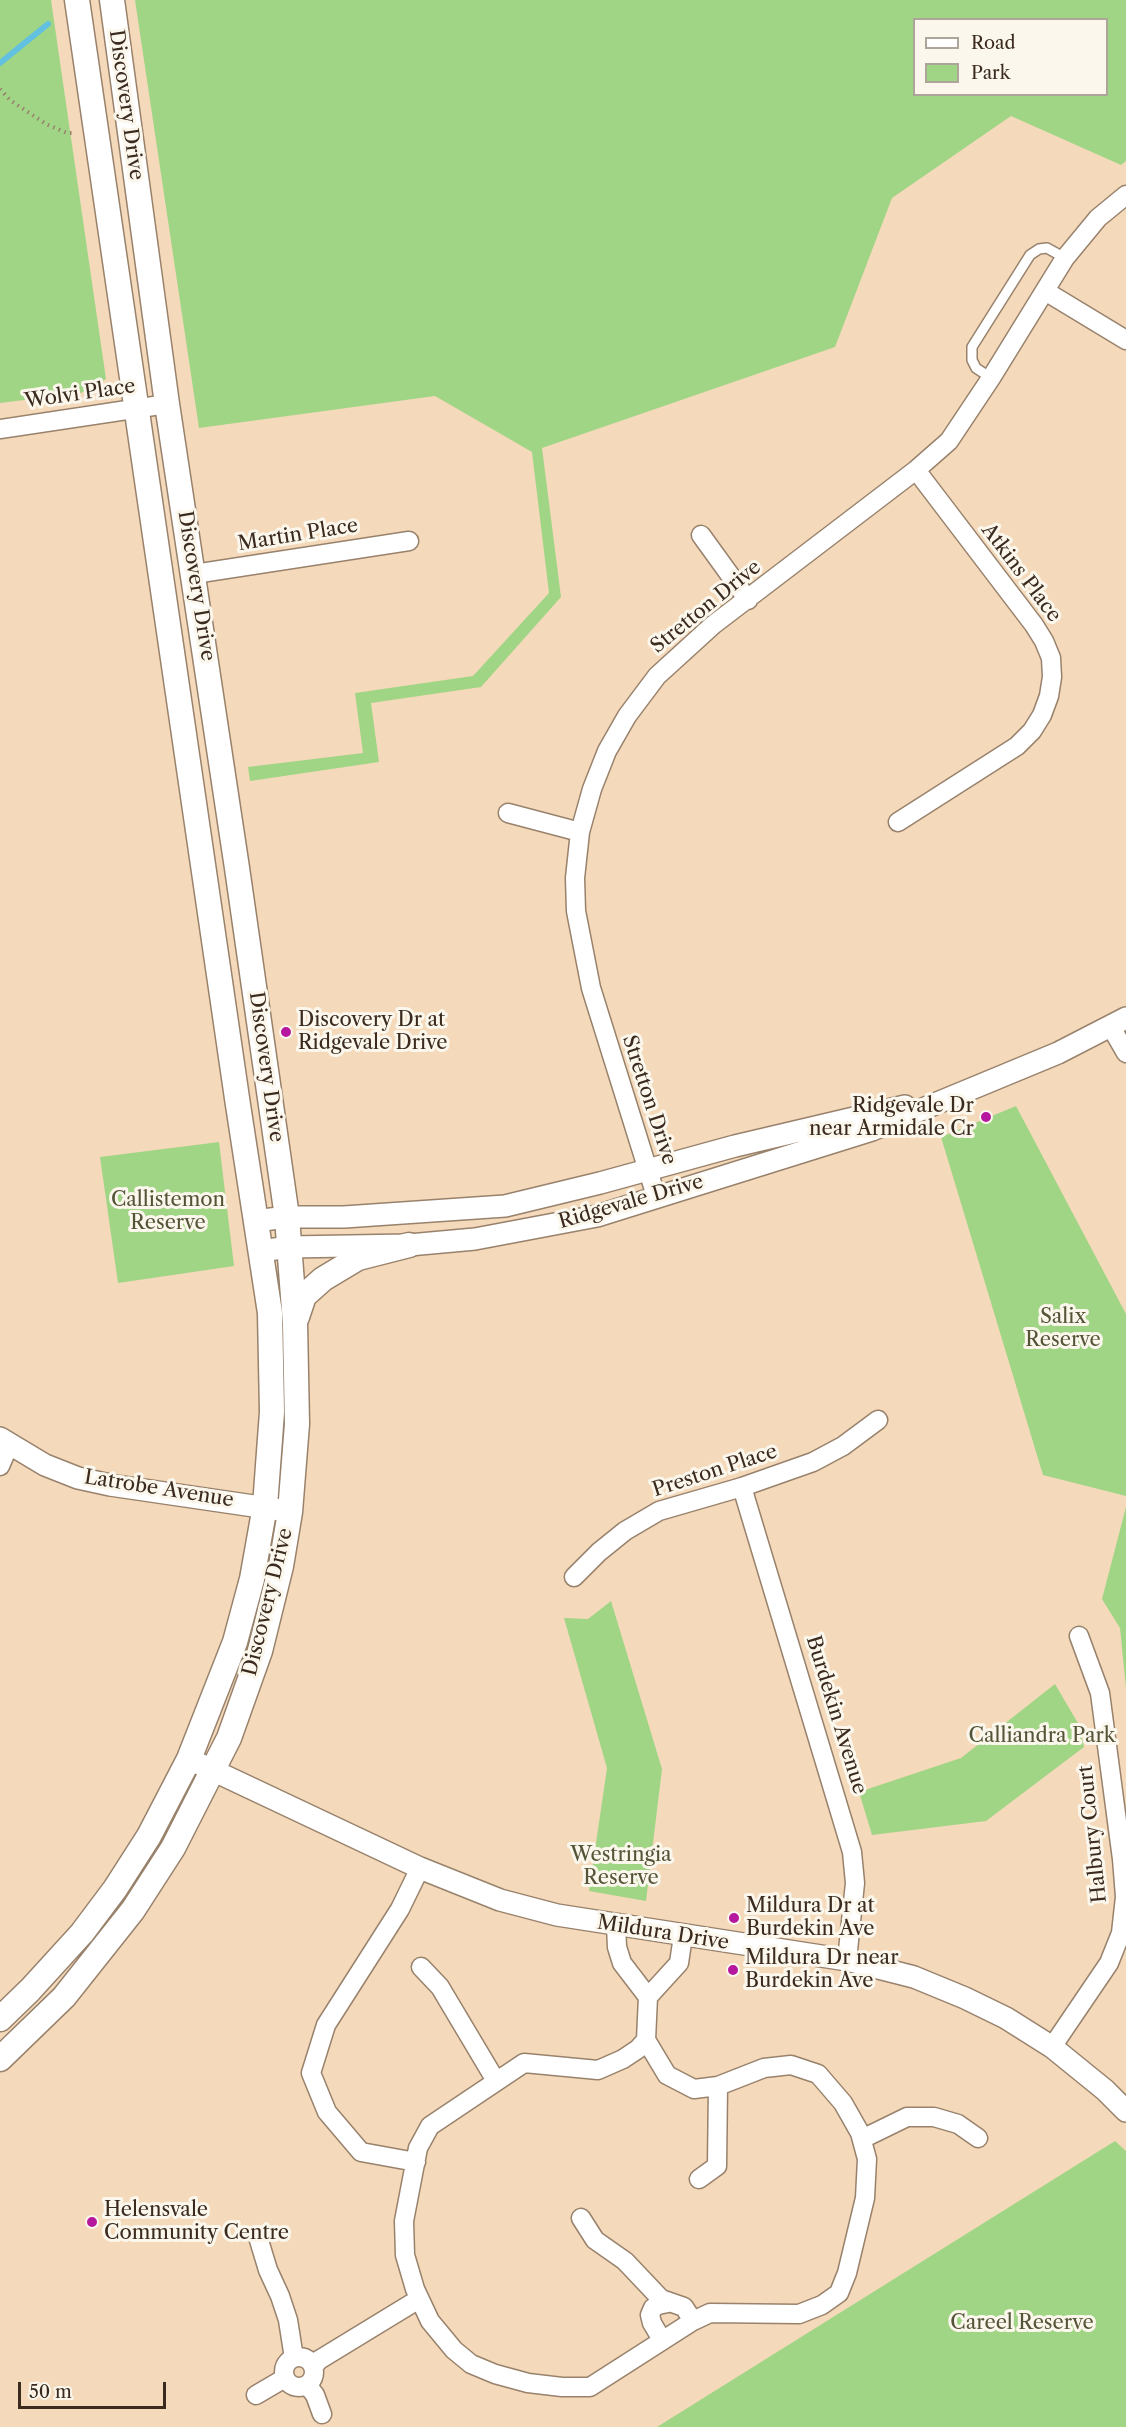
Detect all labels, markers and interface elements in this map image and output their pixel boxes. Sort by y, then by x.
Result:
legend [913,18,1108,96]
street label: Discovery Drive [104,28,148,182]
text: Road [971,32,1016,54]
text: Park [971,62,1010,84]
street label: Wolvi Place [23,374,137,414]
street label: Discovery Drive [172,509,220,663]
street label: Martin Place [236,514,360,556]
street label: Atkins Place [976,519,1066,627]
street label: Stretton Drive [646,555,766,659]
street label: Discovery Drive [244,990,288,1144]
place label: Discovery Dr at Ridgevale Drive [298,1008,447,1055]
marker: Discovery Dr at Ridgevale Drive [279,1025,293,1039]
street label: Stretton Drive [617,1032,681,1168]
place label: Ridgevale Dr near Armidale Cr [809,1094,974,1141]
marker: Ridgevale Dr near Armidale Cr [979,1110,993,1124]
street label: Ridgevale Drive [556,1170,706,1234]
park label: Callistemon Reserve [111,1188,225,1235]
park label: Salix Reserve [1025,1305,1101,1352]
street label: Preston Place [650,1440,780,1502]
street label: Latrobe Avenue [83,1465,235,1513]
street label: Discovery Drive [238,1526,298,1678]
street label: Burdekin Avenue [800,1633,872,1797]
park label: Calliandra Park [969,1724,1115,1748]
street label: Halbury Court [1074,1764,1112,1904]
park label: Westringia Reserve [570,1843,672,1890]
place label: Mildura Dr at Burdekin Ave [746,1894,875,1941]
street label: Mildura Drive [595,1911,731,1955]
marker: Mildura Dr at Burdekin Ave [727,1911,741,1925]
place label: Mildura Dr near Burdekin Ave [745,1946,899,1993]
marker: Mildura Dr near Burdekin Ave [726,1963,740,1977]
place label: Helensvale Community Centre [104,2198,289,2245]
marker: Helensvale Community Centre [85,2215,99,2229]
park label: Careel Reserve [950,2311,1094,2335]
scale bar [21,2370,170,2408]
text: 50 m [29,2381,72,2403]

